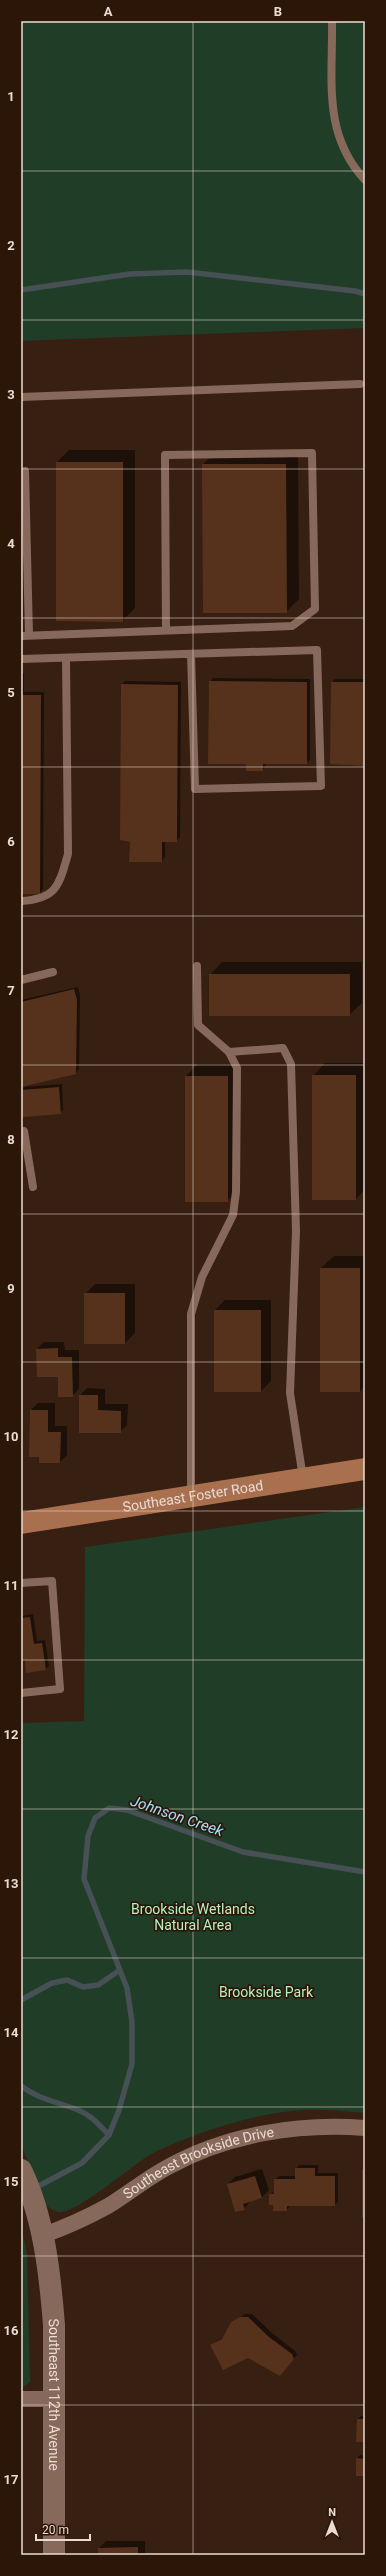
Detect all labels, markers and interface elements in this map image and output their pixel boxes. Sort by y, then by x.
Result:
text: A [104,4,113,19]
text: B [274,4,282,19]
text: 1 [7,89,15,104]
text: 2 [7,238,15,253]
text: 3 [7,387,15,402]
text: 4 [7,536,15,551]
text: 5 [7,685,15,700]
text: 6 [7,834,15,849]
text: 7 [7,983,15,998]
text: 8 [7,1132,15,1147]
text: 9 [7,1281,15,1296]
text: 10 [4,1429,18,1444]
street label: Southeast Foster Road [122,1477,264,1515]
text: 11 [4,1578,18,1593]
text: 12 [4,1727,18,1742]
water label: Johnson Creek [128,1792,226,1840]
text: 13 [4,1876,18,1891]
park label: Brookside Wetlands Natural Area [131,1901,255,1933]
park label: Brookside Park [219,1984,314,2000]
text: 14 [4,2025,19,2040]
street label: Southeast Brookside Drive [120,2124,275,2202]
text: 15 [4,2174,18,2189]
street label: Southeast 112th Avenue [46,2318,62,2471]
text: 16 [4,2323,19,2338]
text: 17 [4,2472,18,2487]
north arrow [312,2502,352,2542]
text: N [328,2506,336,2519]
scale bar [36,2516,90,2542]
text: 20 m [42,2523,69,2537]

